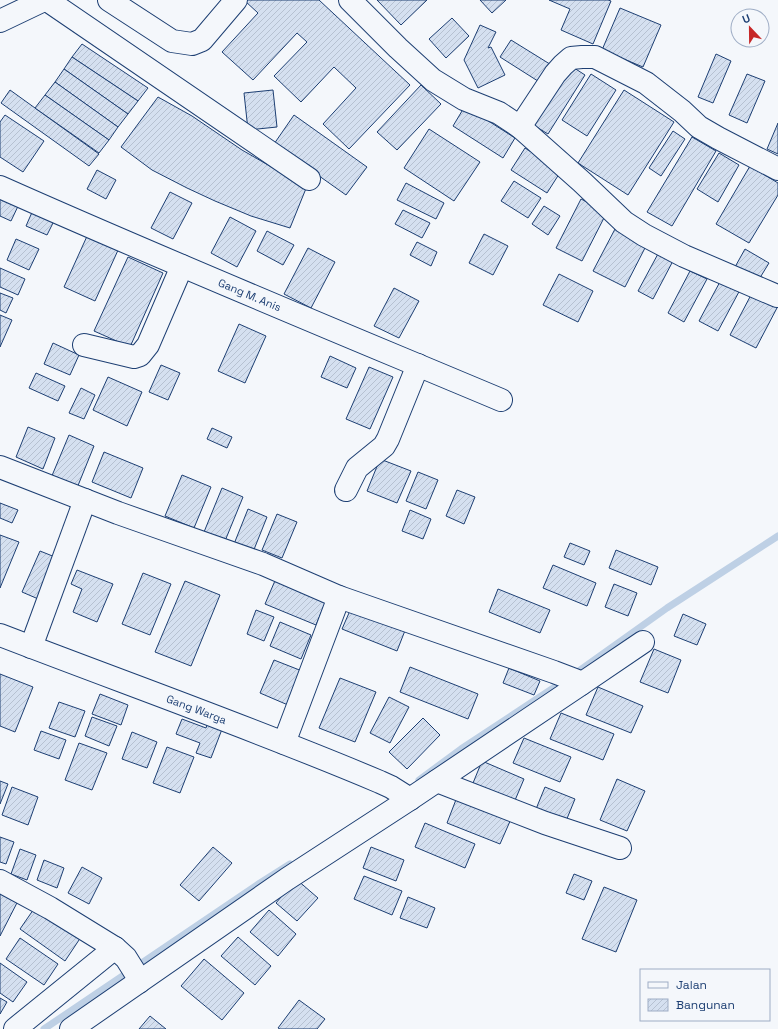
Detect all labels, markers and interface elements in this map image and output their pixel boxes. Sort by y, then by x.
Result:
north arrow [730,8,770,48]
text: U [740,11,752,27]
street label: Gang M. Anis [216,275,284,314]
street label: Gang Warga [164,691,229,727]
legend [640,969,770,1021]
text: Jalan [676,977,707,993]
text: Bangunan [676,997,735,1013]

